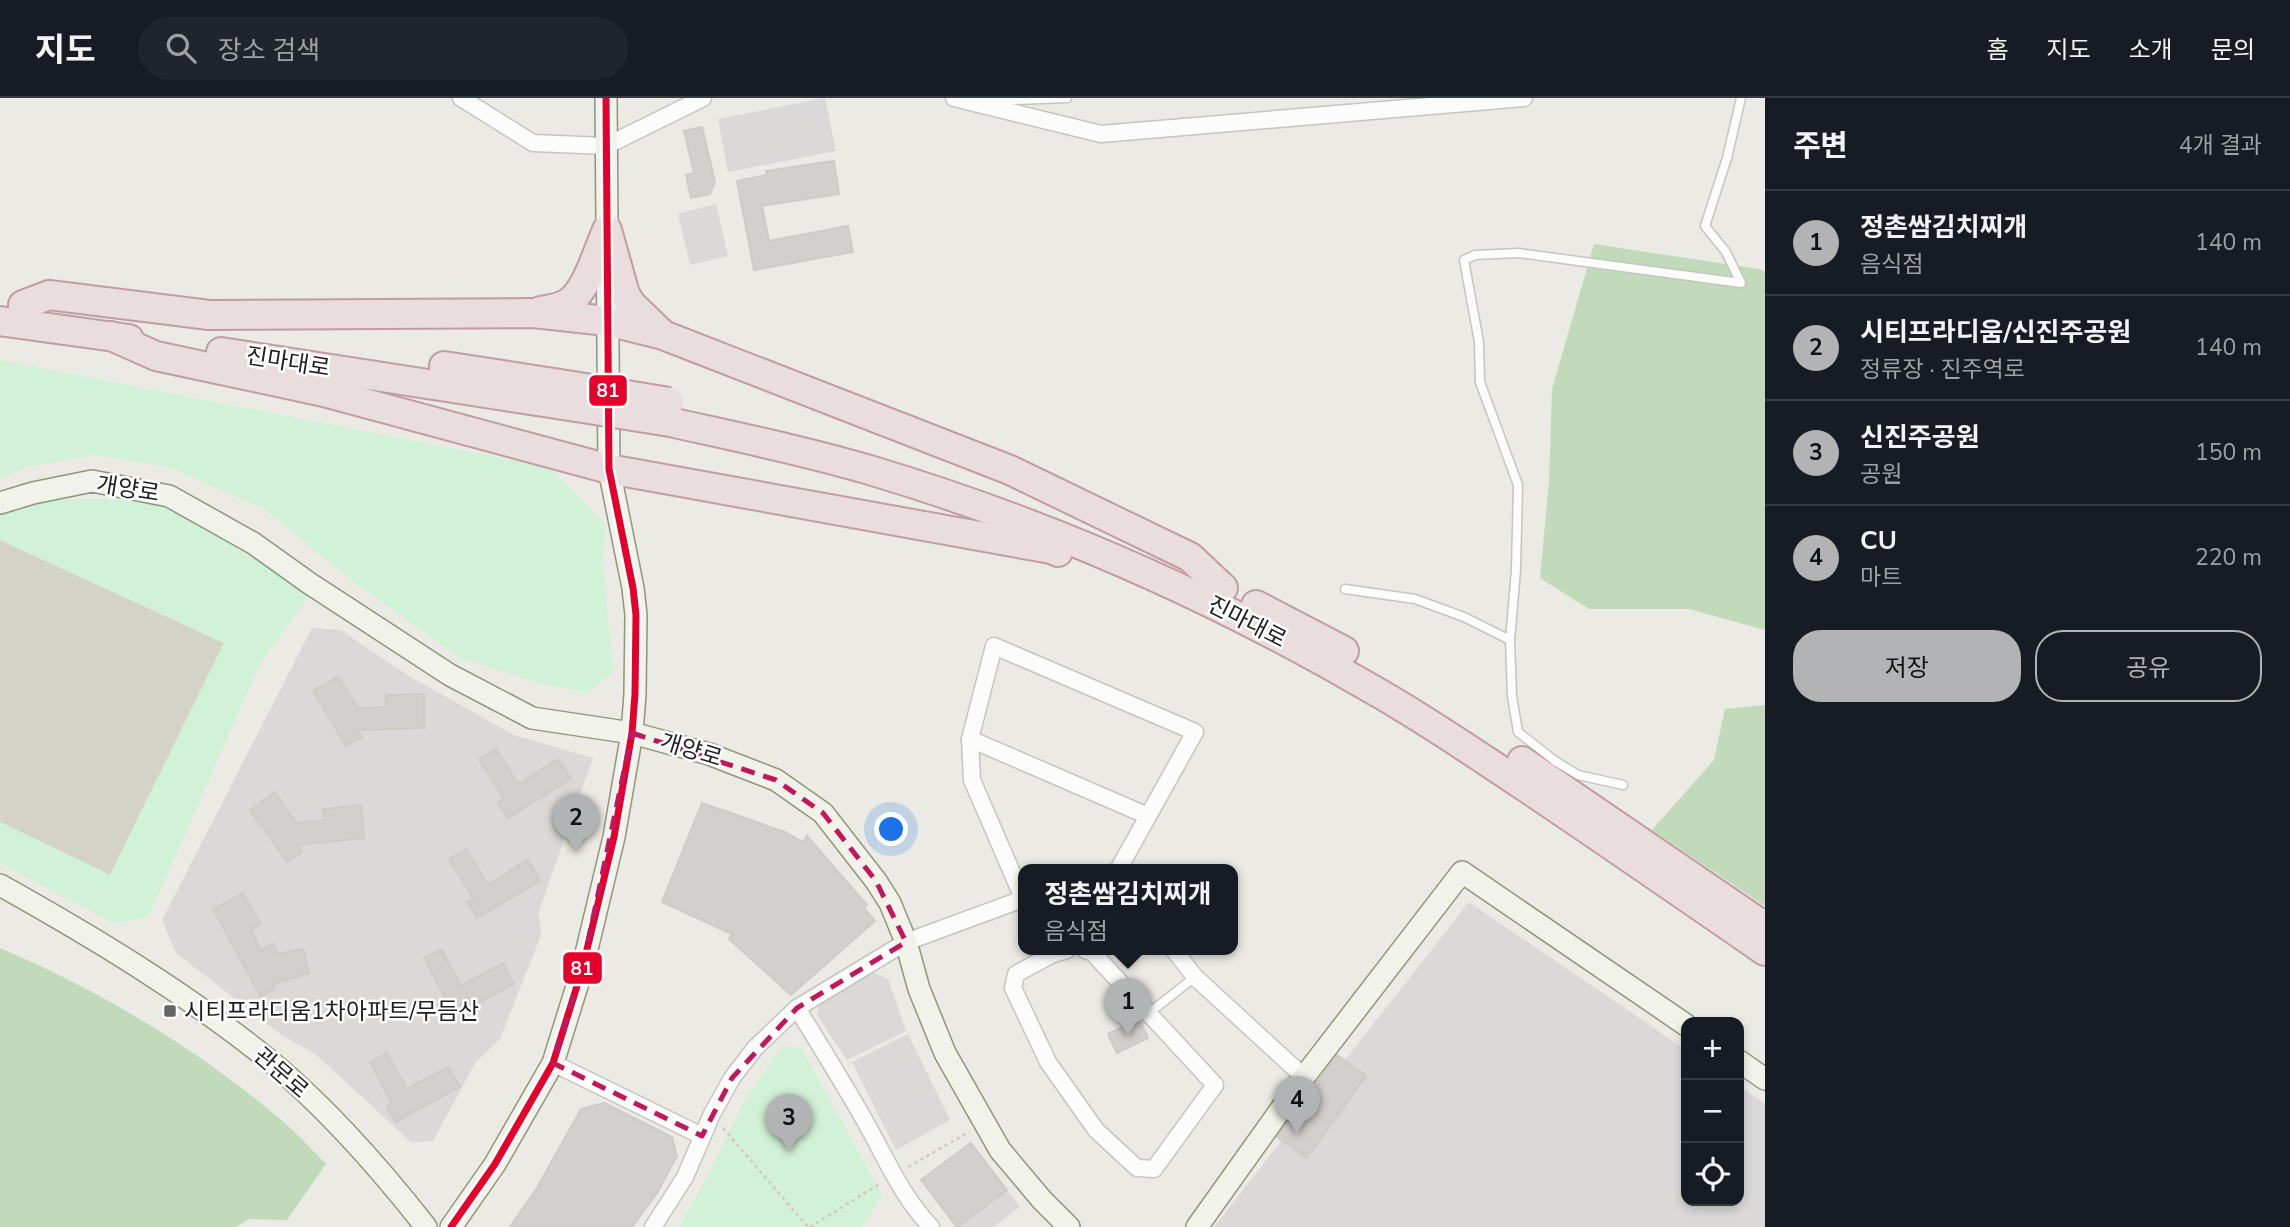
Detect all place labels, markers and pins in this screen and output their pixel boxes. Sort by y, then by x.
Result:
pin: 2 [553,794,599,852]
pin: 1 [1105,978,1151,1036]
place label: 시티프라디움1차아파트/무듬산 [184,996,479,1027]
marker: 시티프라디움1차아파트/무듬산 [162,1003,178,1019]
pin: 4 [1274,1076,1320,1134]
pin: 3 [766,1094,812,1152]

